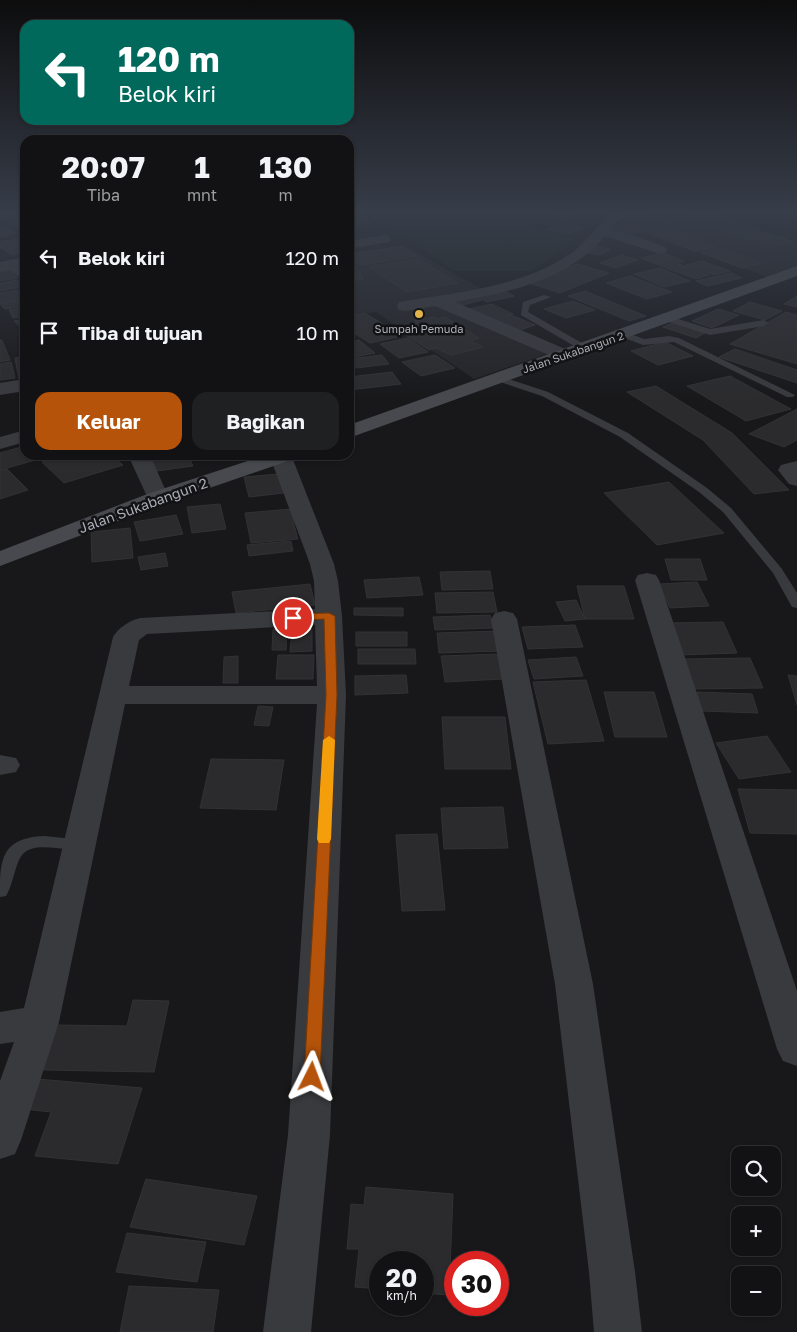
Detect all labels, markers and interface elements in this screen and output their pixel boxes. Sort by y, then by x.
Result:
text: 120 m [118,38,220,80]
icon: left [35,40,100,105]
text: Belok kiri [118,80,216,107]
text: 20:07 [62,149,145,185]
text: 1 [194,149,210,185]
text: 130 [259,149,312,185]
text: Tiba [87,185,120,205]
text: mnt [187,185,217,205]
text: m [278,185,293,205]
icon: left [35,244,63,272]
text: Belok kiri [78,246,165,269]
text: 120 m [285,246,339,269]
marker: Sumpah Pemuda [413,308,425,320]
icon: arrive [35,319,63,347]
text: Tiba di tujuan [78,321,203,344]
text: 10 m [296,321,339,344]
place label: Sumpah Pemuda [375,322,463,335]
street label: Jalan Sukabangun 2 [520,328,626,376]
button: Keluar [35,392,182,450]
button: Bagikan [192,392,339,450]
street label: Jalan Sukabangun 2 [76,474,210,536]
pin [272,597,314,639]
icon: arrive [279,604,307,632]
position arrow [285,1050,337,1102]
map controls [731,1146,781,1316]
button: search [731,1146,781,1196]
button: + [731,1206,781,1256]
speed limit sign: 30 [444,1251,509,1316]
text: 20 [386,1262,417,1293]
button: − [731,1266,781,1316]
text: km/h [386,1288,417,1303]

